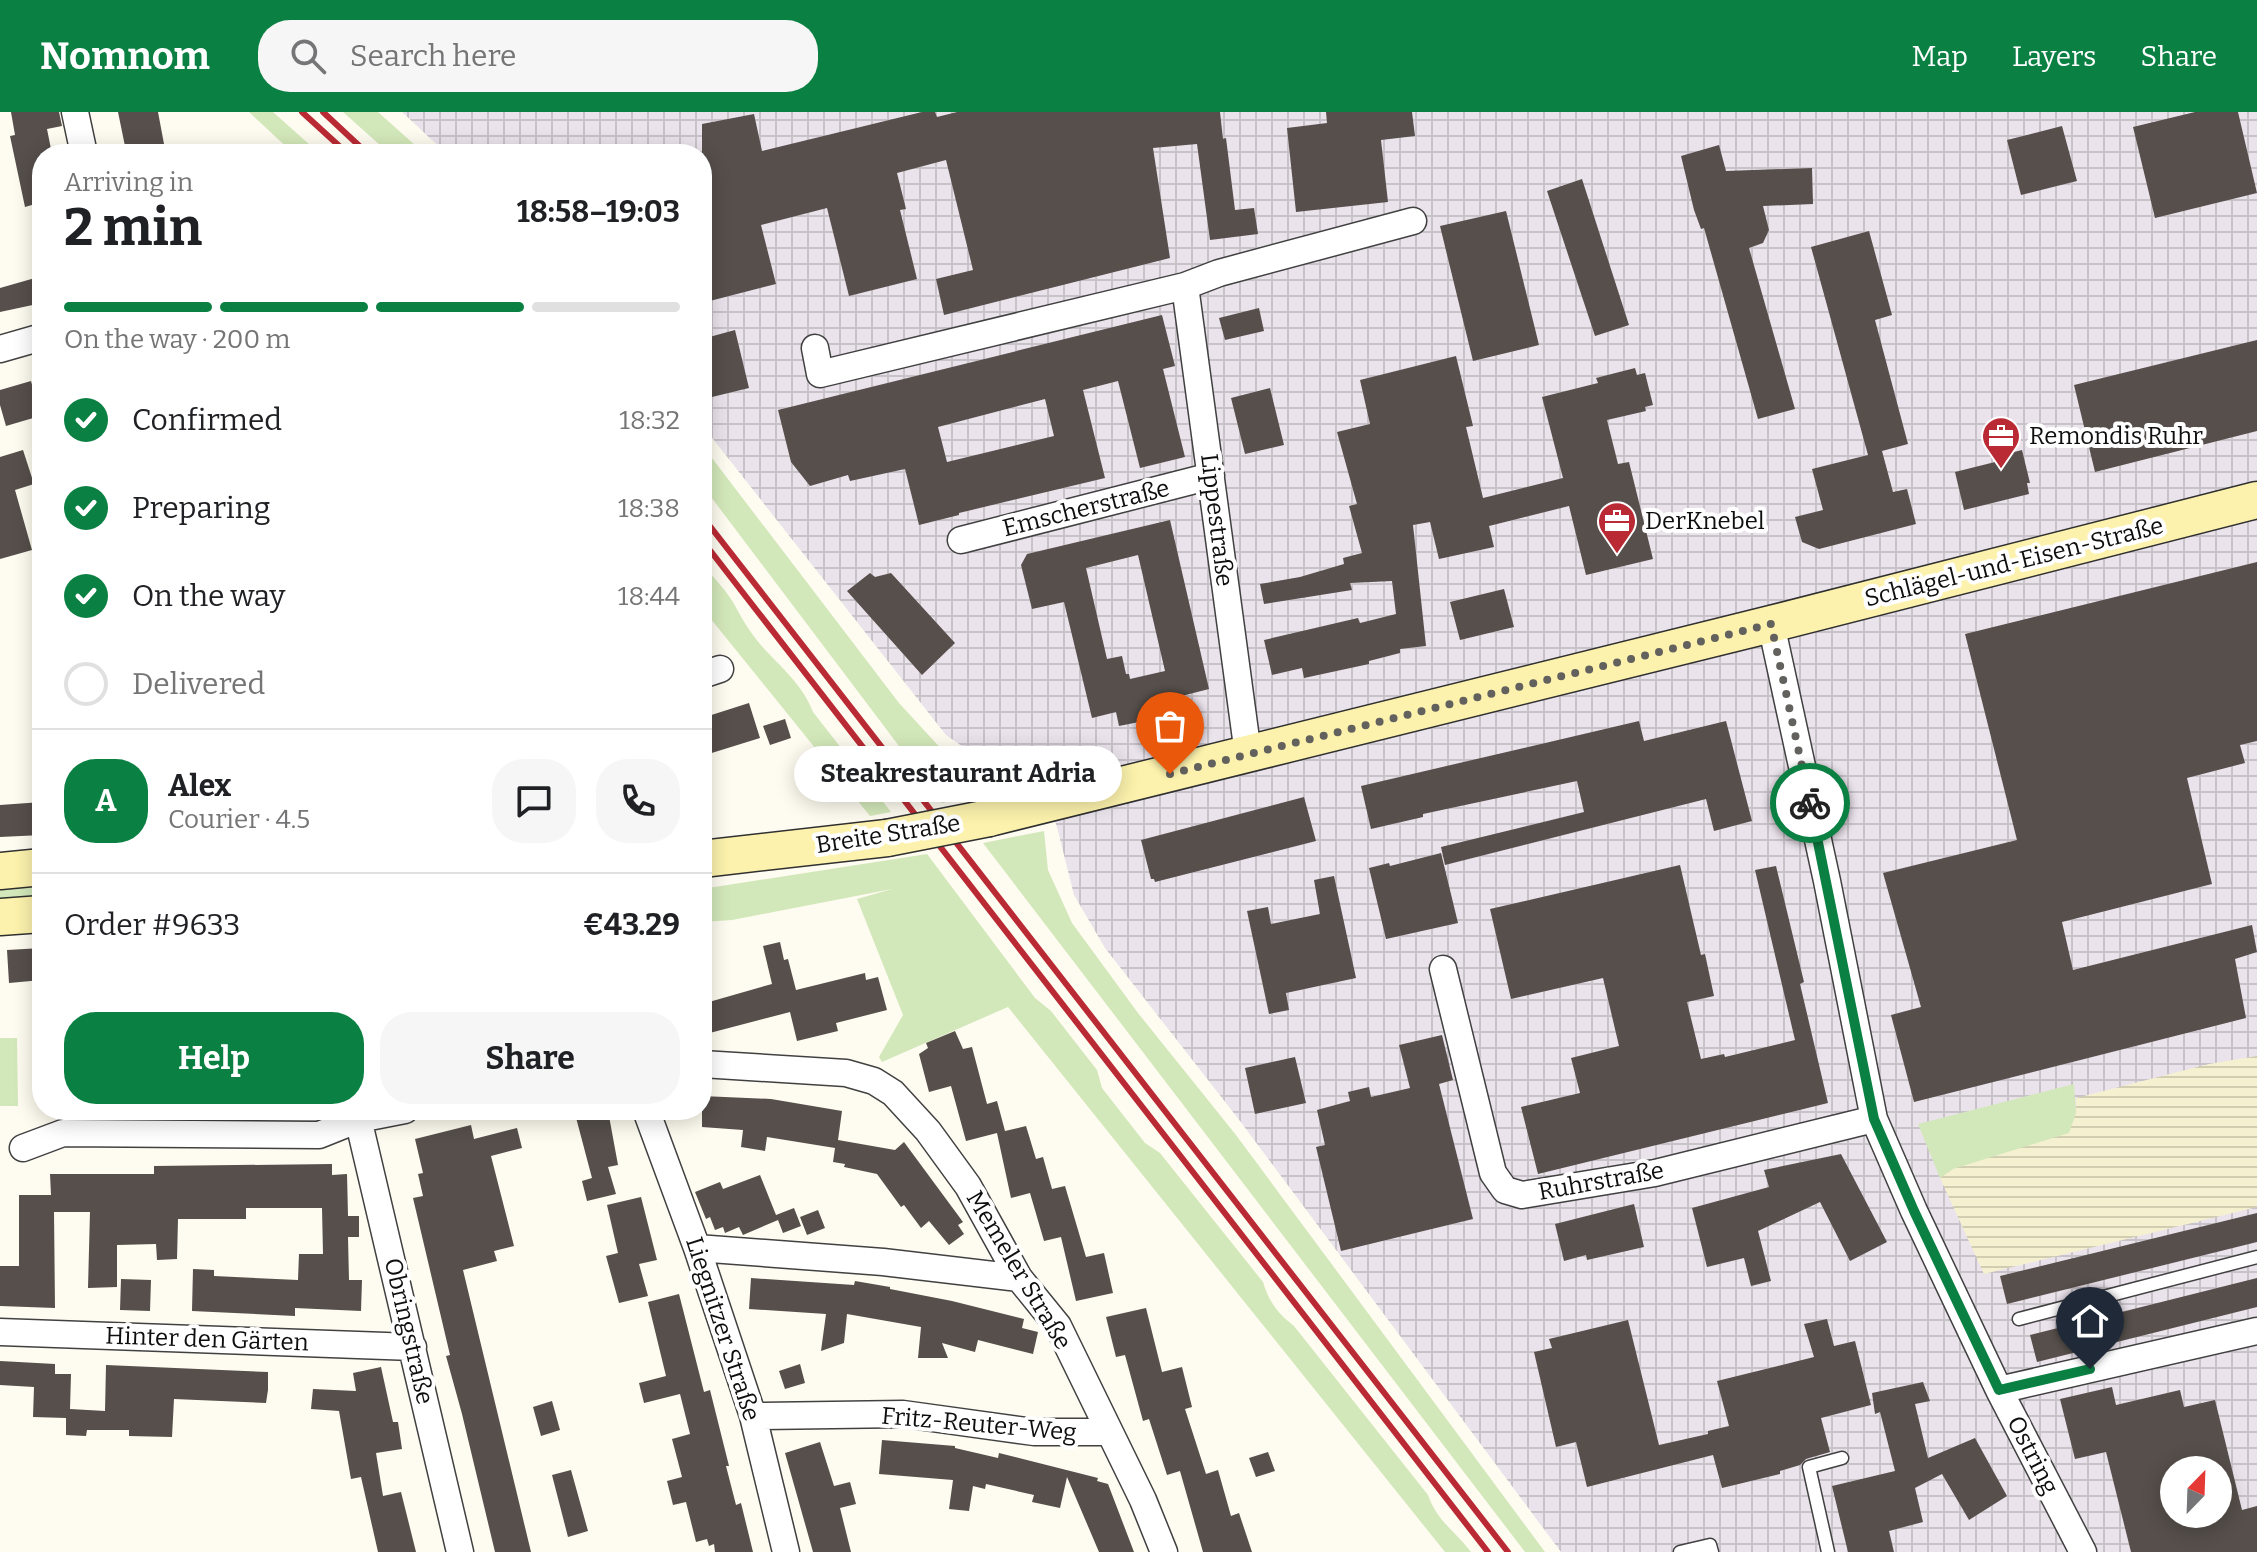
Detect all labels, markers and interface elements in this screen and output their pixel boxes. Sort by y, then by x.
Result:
search box [258,20,818,92]
text: Nomnom [40,33,210,79]
icon: search [286,34,330,78]
text: Search here [350,38,516,74]
text: Map [1911,40,1968,73]
text: Layers [2012,40,2096,73]
text: Share [2140,40,2217,73]
text: Arriving in [64,167,193,198]
text: 18:58–19:03 [517,194,680,230]
text: 2 min [64,196,202,259]
text: On the way · 200 m [64,324,290,355]
icon: check [64,398,108,442]
text: Confirmed [132,402,282,438]
text: 18:32 [619,405,680,436]
office icon: Remondis Ruhr [1980,415,2022,470]
place label: Remondis Ruhr [2029,422,2203,450]
street label: Lippestraße [1195,452,1239,588]
street label: Emscherstraße [1000,474,1172,542]
icon: check [64,486,108,530]
text: Preparing [132,490,270,526]
text: 18:38 [618,493,680,524]
office icon: DerKnebel [1596,500,1638,555]
place label: DerKnebel [1645,507,1765,535]
street label: Schlägel-und-Eisen-Straße [1862,511,2166,613]
icon: check [64,574,108,618]
text: On the way [132,578,285,614]
text: 18:44 [618,581,680,612]
text: Delivered [132,666,265,702]
pin [1136,692,1204,774]
icon: bag [1148,704,1192,748]
callout: Steakrestaurant Adria [794,746,1122,802]
text: Steakrestaurant Adria [820,758,1096,789]
button: chat [492,759,576,843]
button: phone [596,759,680,843]
courier [1770,763,1850,843]
text: Alex [168,768,231,804]
icon: bike [1788,781,1832,825]
text: A [95,783,117,819]
text: Courier · 4.5 [168,804,310,835]
street label: Breite Straße [814,809,962,859]
text: Order #9633 [64,907,240,943]
text: €43.29 [583,907,680,943]
button: Help [64,1012,364,1104]
button: Share [380,1012,680,1104]
street label: Ruhrstraße [1536,1156,1666,1206]
street label: Memeler Straße [961,1186,1077,1354]
street label: Liegnitzer Straße [680,1234,766,1424]
street label: Obringstraße [379,1255,439,1407]
pin [2056,1287,2124,1369]
icon: home [2068,1299,2112,1343]
street label: Hinter den Gärten [105,1321,309,1357]
street label: Fritz-Reuter-Weg [880,1402,1078,1446]
street label: Ostring [2001,1411,2065,1499]
north arrow [2160,1456,2232,1528]
map controls [2160,1456,2232,1528]

